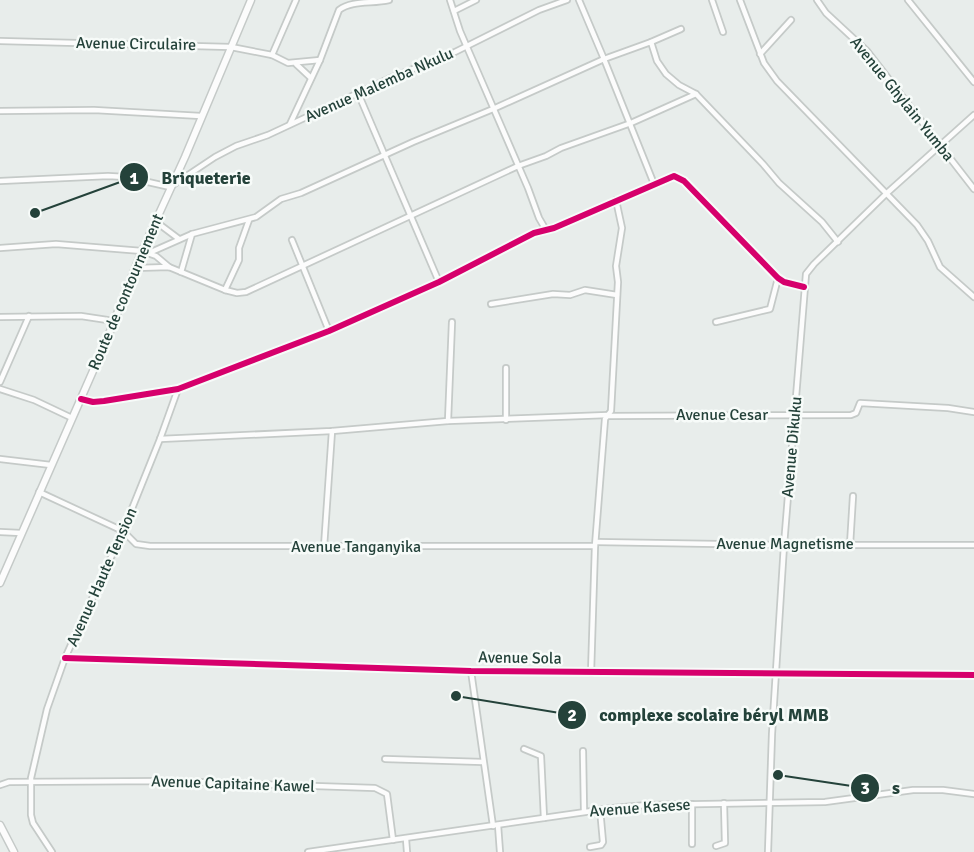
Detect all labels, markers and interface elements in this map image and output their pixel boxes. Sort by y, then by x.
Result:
street label: Avenue Circulaire [76,33,196,55]
street label: Avenue Ghylain Yumba [846,33,958,165]
street label: Avenue Malemba Nkulu [302,43,456,127]
callout: Briqueterie [119,159,263,195]
text: 1 [129,167,139,189]
text: Briqueterie [161,167,251,189]
street label: Route de contournement [84,210,168,373]
street label: Avenue Dikuku [778,396,806,498]
street label: Avenue Cesar [676,405,768,425]
street label: Avenue Haute Tension [62,504,142,650]
street label: Avenue Magnetisme [716,534,854,554]
street label: Avenue Tanganyika [291,537,421,557]
street label: Avenue Sola [478,647,562,669]
callout: complexe scolaire béryl MMB [557,697,841,733]
text: 2 [567,704,577,726]
text: complexe scolaire béryl MMB [599,704,829,726]
callout: s [850,770,911,806]
street label: Avenue Capitaine Kawel [151,771,316,797]
text: 3 [860,777,870,799]
text: s [892,777,900,799]
street label: Avenue Kasese [589,794,691,822]

